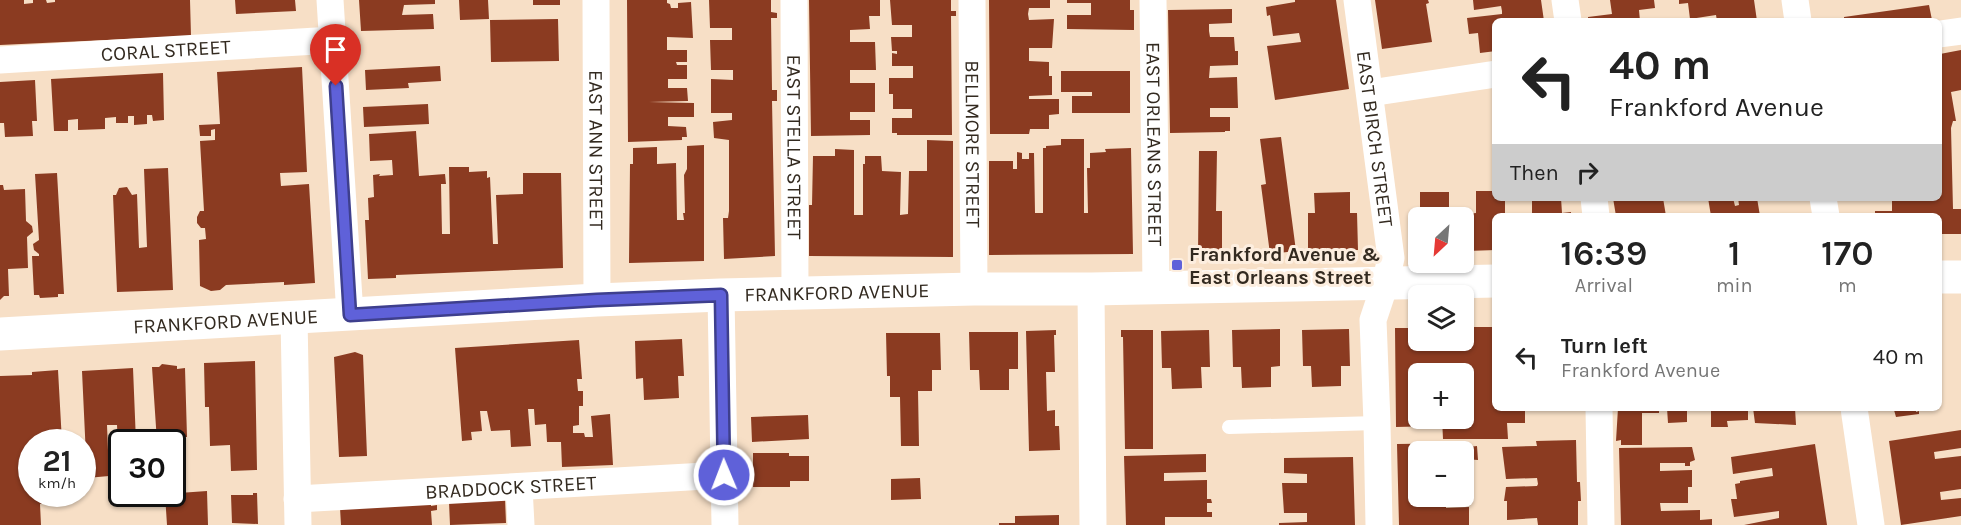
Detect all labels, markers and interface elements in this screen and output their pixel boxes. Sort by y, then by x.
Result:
pin [310,24,361,86]
icon: arrive [319,33,352,66]
street label: CORAL STREET [100,35,231,65]
text: 40 m [1609,40,1711,90]
street label: EAST ORLEANS STREET [1142,42,1167,246]
icon: left [1510,42,1588,120]
street label: EAST BIRCH STREET [1352,49,1398,228]
street label: EAST STELLA STREET [783,55,806,239]
street label: BELLMORE STREET [961,60,985,228]
street label: EAST ANN STREET [585,70,608,230]
text: Frankford Avenue [1609,91,1824,123]
icon: right [1571,156,1604,189]
text: Then [1510,160,1559,186]
north arrow [1408,207,1474,273]
map controls [1408,207,1474,507]
text: 16:39 [1560,232,1648,274]
text: 1 [1728,232,1741,274]
text: 170 [1821,232,1874,274]
place label: Frankford Avenue & East Orleans Street [1189,243,1381,289]
marker: Frankford Avenue & East Orleans Street [1170,258,1184,272]
text: Arrival [1575,274,1633,297]
text: min [1716,274,1753,297]
text: m [1838,274,1857,297]
street label: FRANKFORD AVENUE [744,279,930,306]
button: layers [1408,285,1474,351]
street label: FRANKFORD AVENUE [133,304,319,338]
text: Turn left [1561,333,1648,359]
icon: left [1510,341,1543,374]
text: 40 m [1873,344,1924,370]
text: Frankford Avenue [1561,359,1720,382]
button: + [1408,363,1474,429]
speed limit sign: 30 [108,429,186,507]
button: − [1408,441,1474,507]
text: 21 [43,443,71,479]
position arrow [692,443,756,507]
street label: BRADDOCK STREET [424,471,597,503]
text: km/h [38,474,76,492]

